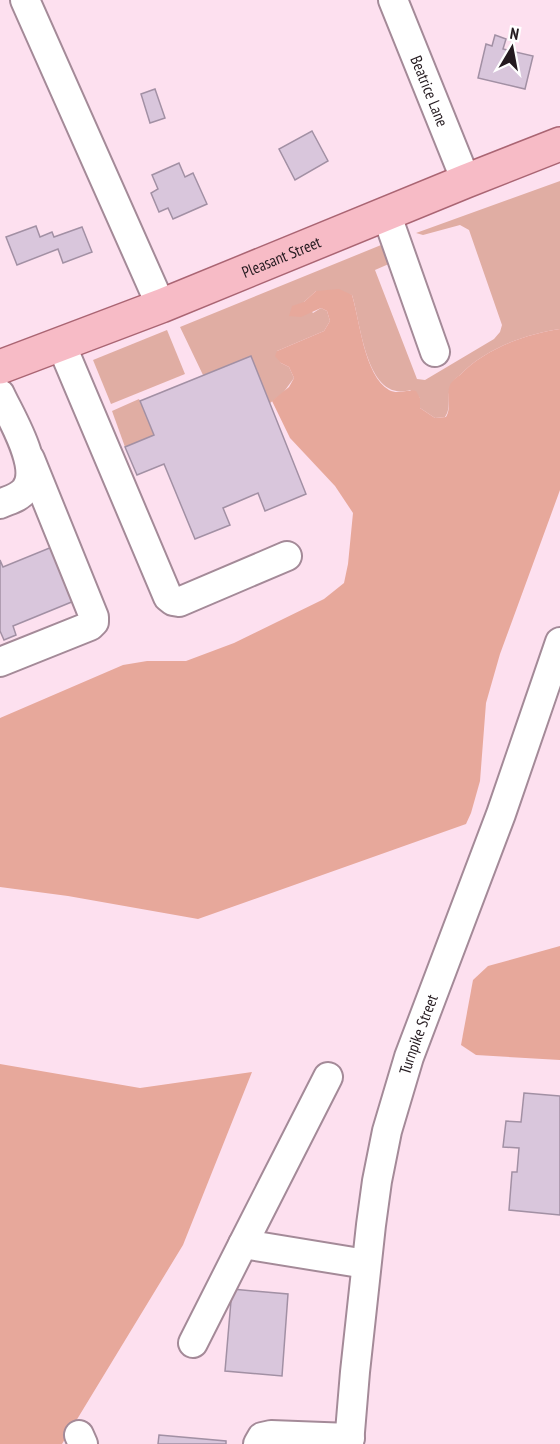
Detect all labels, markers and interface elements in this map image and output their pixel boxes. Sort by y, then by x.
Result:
north arrow [482,18,542,78]
text: N [509,23,521,44]
street label: Beatrice Lane [406,52,453,129]
street label: Pleasant Street [239,231,324,282]
street label: Turnpike Street [394,991,442,1077]

